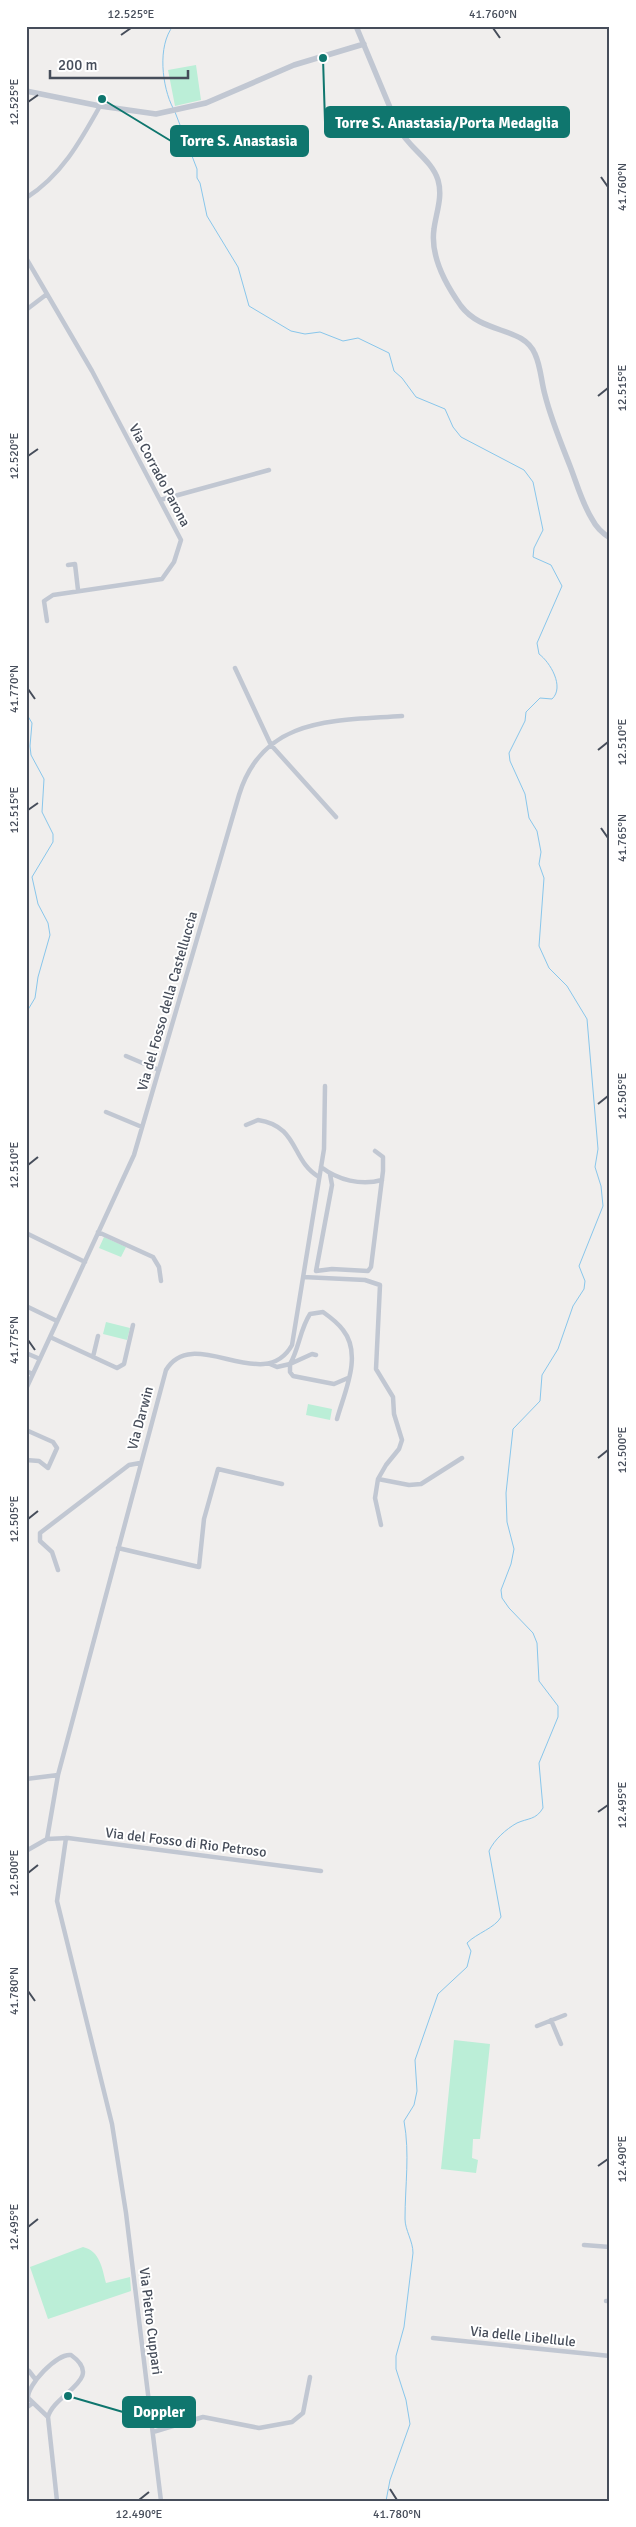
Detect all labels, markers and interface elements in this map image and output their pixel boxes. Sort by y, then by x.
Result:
text: 12.525°E [108,7,155,22]
text: 41.760°N [469,7,517,22]
scale bar [50,48,188,80]
text: 200 m [58,56,98,74]
text: 12.525°E [7,78,22,125]
callout: Torre S. Anastasia/Porta Medaglia [325,107,569,137]
text: Torre S. Anastasia/Porta Medaglia [335,114,559,132]
callout: Torre S. Anastasia [171,126,308,156]
text: Torre S. Anastasia [181,132,298,150]
text: 41.760°N [615,163,630,211]
text: 12.515°E [615,364,630,411]
street label: Via Corrado Parona [125,421,194,530]
text: 12.520°E [7,432,22,479]
text: 41.770°N [7,665,22,713]
text: 12.510°E [615,718,630,765]
text: 12.515°E [7,786,22,833]
text: 41.765°N [615,814,630,862]
street label: Via del Fosso della Castelluccia [134,909,201,1093]
text: 12.505°E [615,1072,630,1119]
text: 12.510°E [7,1141,22,1188]
text: 41.775°N [7,1316,22,1364]
street label: Via Darwin [124,1384,157,1452]
text: 12.500°E [615,1426,630,1473]
text: 12.505°E [7,1495,22,1542]
text: 12.495°E [615,1781,630,1828]
street label: Via del Fosso di Rio Petroso [104,1824,268,1861]
text: 12.500°E [7,1849,22,1896]
text: 41.780°N [7,1967,22,2015]
text: 12.490°E [615,2135,630,2182]
text: 12.495°E [7,2203,22,2250]
street label: Via Pietro Cuppari [135,2266,166,2376]
street label: Via delle Libellule [469,2322,577,2351]
callout: Doppler [123,2397,195,2427]
text: Doppler [133,2403,185,2421]
text: 12.490°E [116,2507,163,2522]
text: 41.780°N [373,2507,421,2522]

